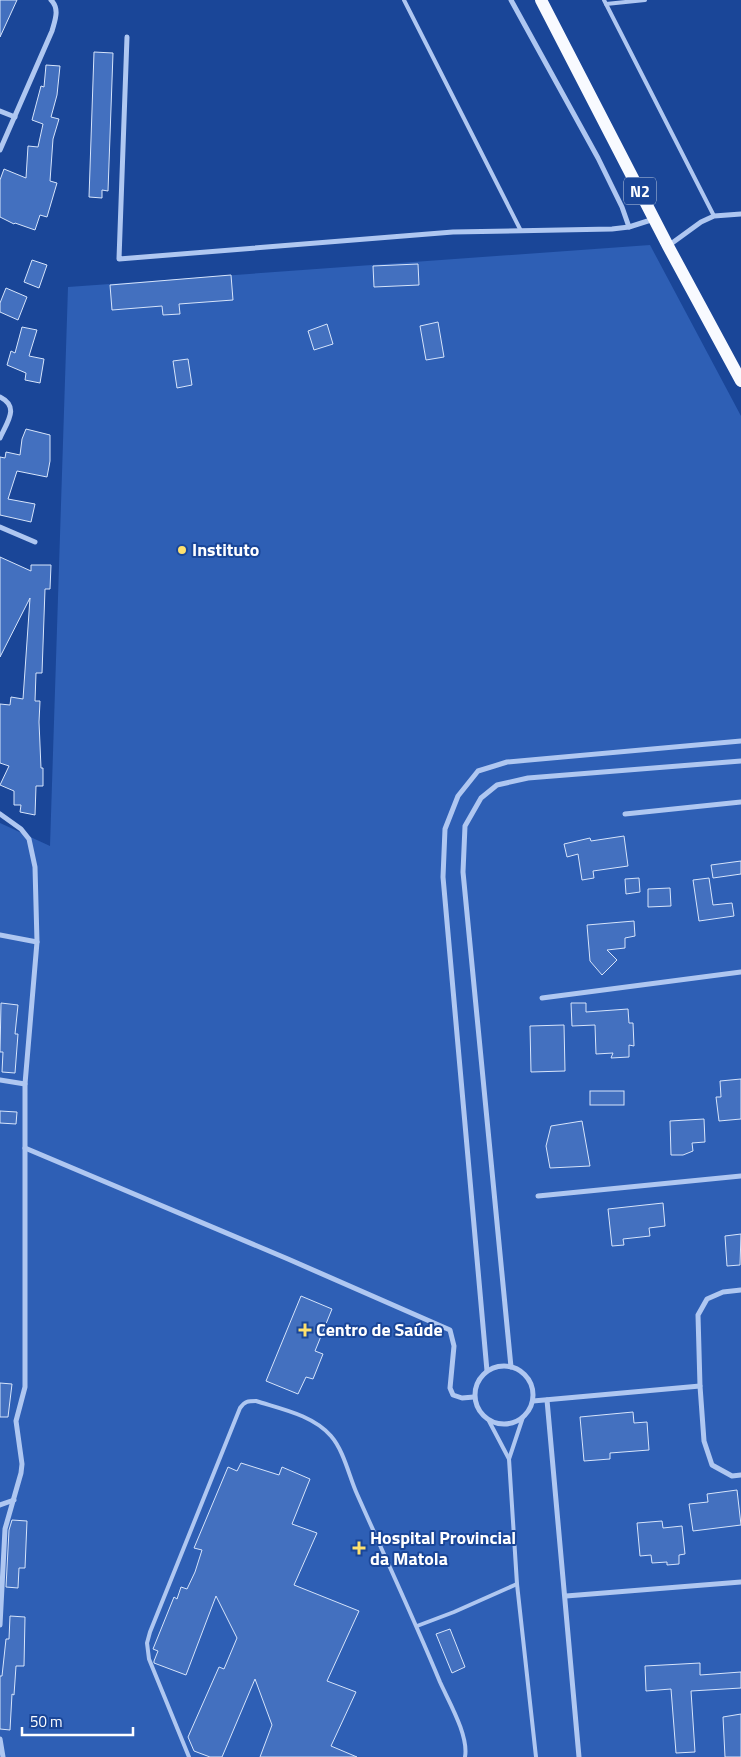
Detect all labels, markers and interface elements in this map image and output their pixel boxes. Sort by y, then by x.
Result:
road number: N2 [624,178,656,205]
place label: Instituto [192,536,259,563]
marker: Instituto [176,544,188,556]
place label: Centro de Saúde [316,1316,443,1343]
marker: Centro de Saúde [298,1323,312,1337]
place label: Hospital Provincial da Matola [370,1524,516,1572]
marker: Hospital Provincial da Matola [352,1541,366,1555]
scale bar [22,1704,134,1736]
text: 50 m [30,1710,63,1733]

